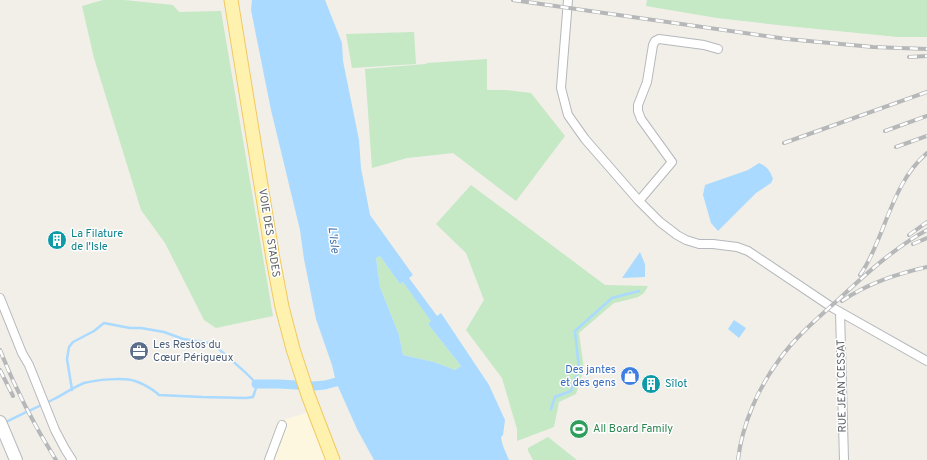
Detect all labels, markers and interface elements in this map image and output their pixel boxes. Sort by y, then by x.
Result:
street label: VOIE DES STADES [255,188,283,278]
water label: L'Isle [323,226,343,255]
place label: La Filature de l'Isle [71,227,123,254]
building icon: La Filature de l'Isle [46,229,68,251]
place label: Les Restos du Cœur Périgueux [153,338,234,365]
street label: RUE JEAN CESSAT [834,339,850,433]
office icon: Les Restos du Cœur Périgueux [128,340,150,362]
place label: Des jantes et des gens [560,363,616,390]
shop icon: Des jantes et des gens [619,365,641,387]
building icon: Sîlot [640,373,662,395]
place label: Sîlot [665,377,687,391]
sports icon: All Board Family [568,418,590,440]
place label: All Board Family [593,422,673,436]

